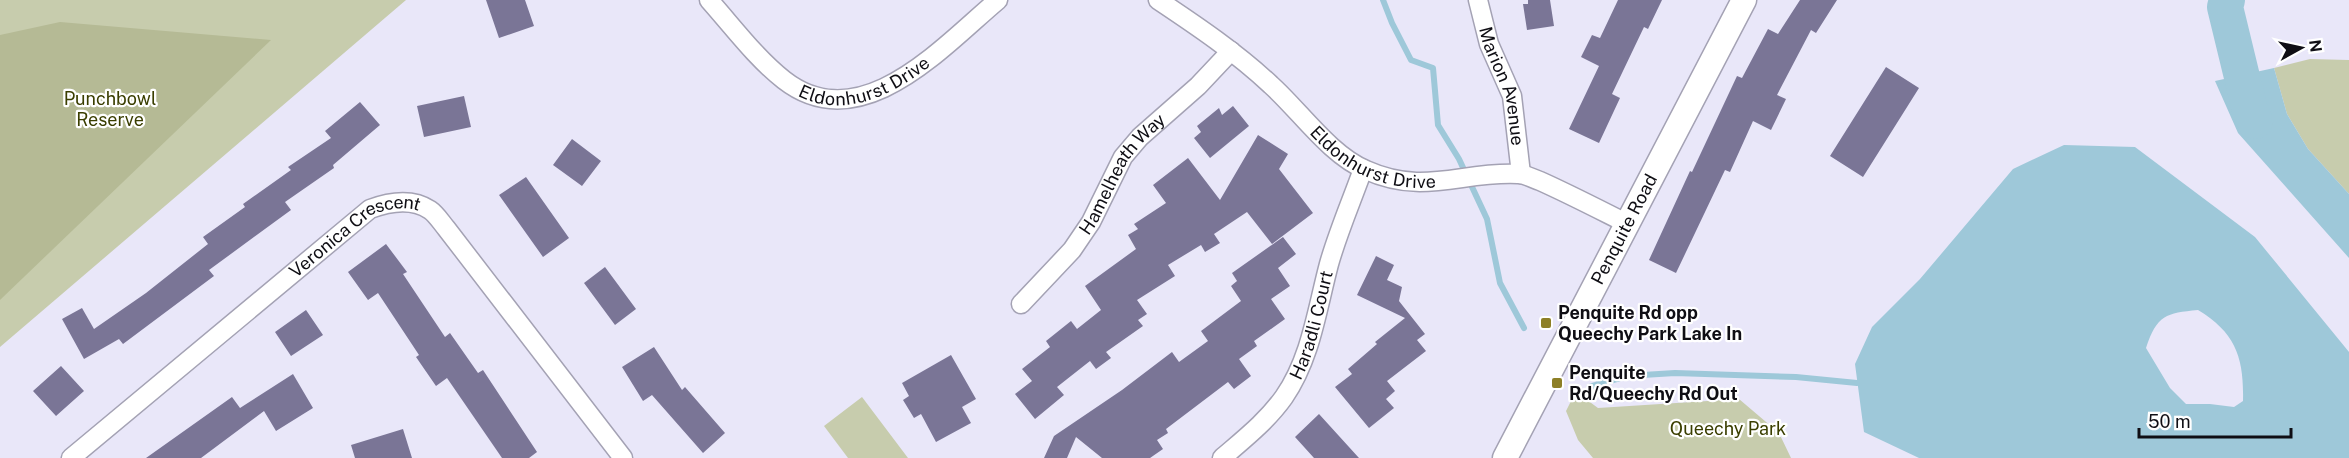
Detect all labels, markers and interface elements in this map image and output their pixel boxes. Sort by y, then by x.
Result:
north arrow [2271,18,2331,78]
street label: Marion Avenue [1475,24,1529,147]
text: N [2305,38,2326,54]
street label: Eldonhurst Drive [796,52,933,110]
park label: Punchbowl Reserve [64,88,156,130]
street label: Hamelheath Way [1075,109,1170,238]
street label: Eldonhurst Drive [1306,121,1436,192]
street label: Penquite Road [1586,170,1661,288]
street label: Veronica Crescent [285,191,423,282]
street label: Haradli Court [1285,268,1337,383]
place label: Penquite Rd opp Queechy Park Lake In [1558,302,1742,344]
marker: Penquite Rd opp Queechy Park Lake In [1539,316,1553,330]
place label: Penquite Rd/Queechy Rd Out [1569,362,1738,404]
marker: Penquite Rd/Queechy Rd Out [1550,376,1564,390]
scale bar [2139,401,2290,439]
text: 50 m [2148,411,2191,432]
park label: Queechy Park [1670,418,1786,439]

